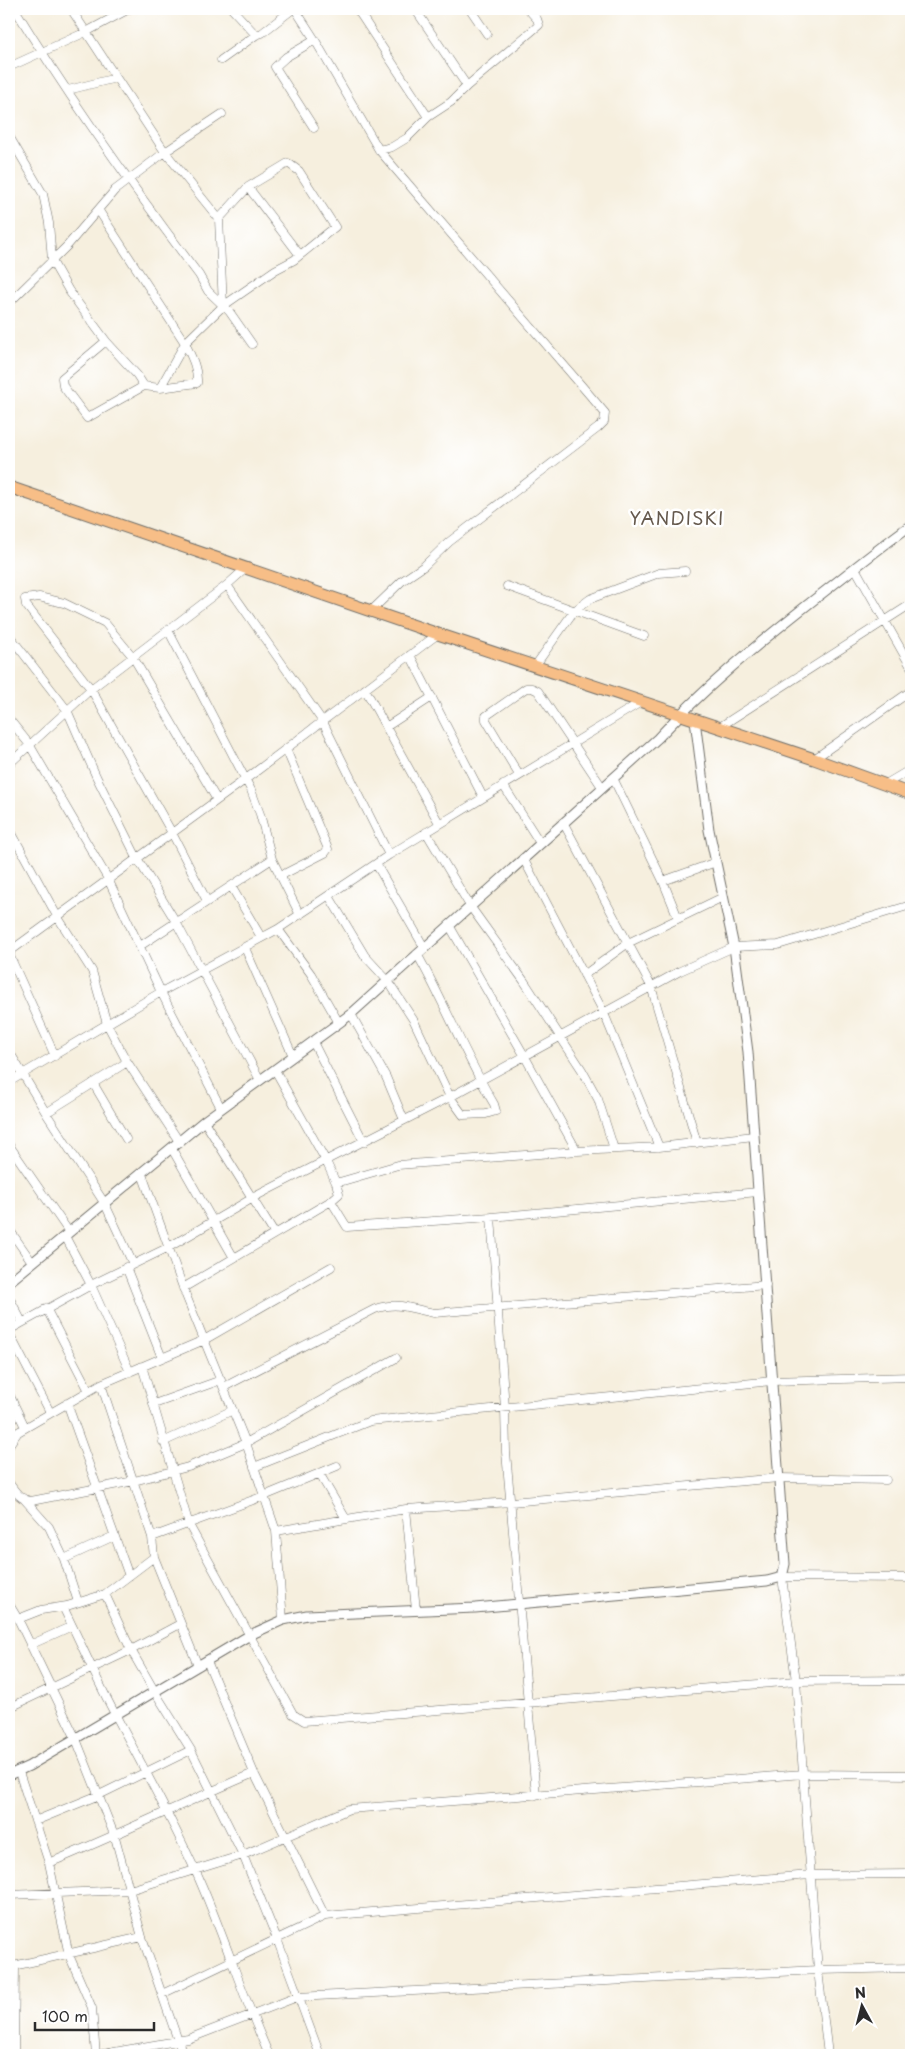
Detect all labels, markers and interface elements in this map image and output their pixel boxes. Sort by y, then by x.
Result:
district label: YANDISKI [630,504,724,531]
north arrow [838,1982,888,2032]
text: N [854,1982,867,2004]
scale bar [35,1999,154,2031]
text: 100 m [42,2004,88,2027]

